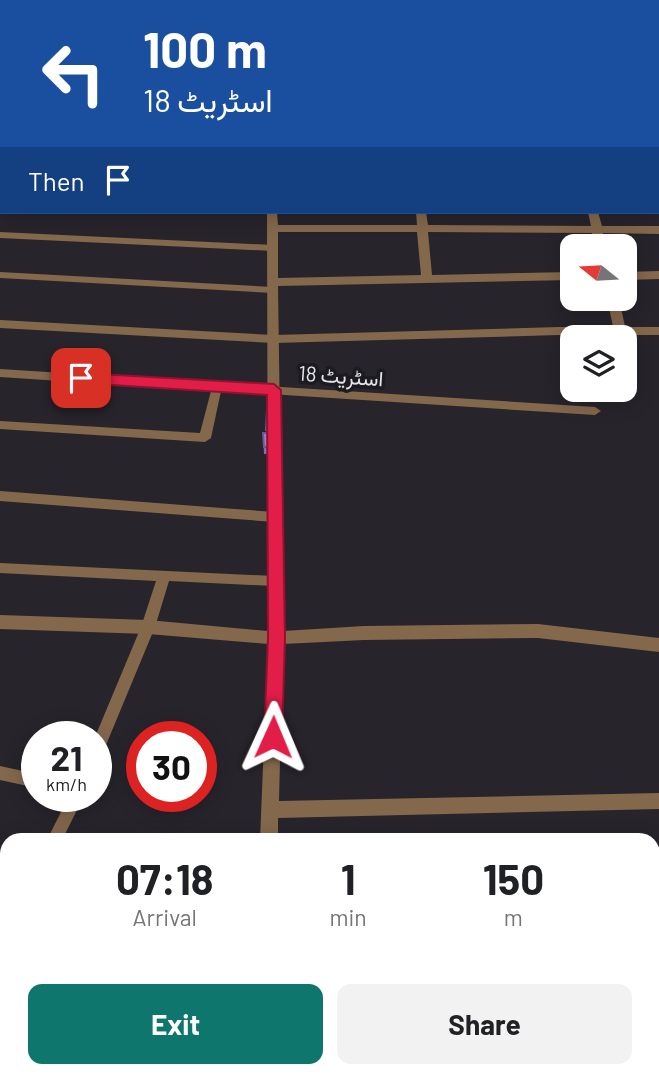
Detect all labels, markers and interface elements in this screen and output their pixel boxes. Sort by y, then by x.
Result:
text: 100 m [143,19,267,78]
icon: left [28,28,119,119]
text: اسٹریٹ 18 [143,80,273,118]
icon: arrive [99,161,137,199]
text: Then [28,165,85,196]
north arrow [560,234,637,312]
map controls [560,234,637,402]
button: layers [560,325,637,402]
pin [51,348,111,408]
icon: arrive [62,359,100,397]
street label: اسٹریٹ 18 [297,360,384,392]
position arrow [236,700,310,774]
speed limit sign: 30 [126,721,217,812]
text: 21 [51,736,82,778]
text: km/h [46,773,87,795]
text: 07:18 [116,853,214,903]
text: 1 [341,853,356,903]
text: 150 [483,853,544,903]
text: Arrival [133,903,197,931]
text: min [329,903,367,931]
text: m [504,903,523,931]
button: Exit [28,984,323,1064]
button: Share [337,984,632,1064]

